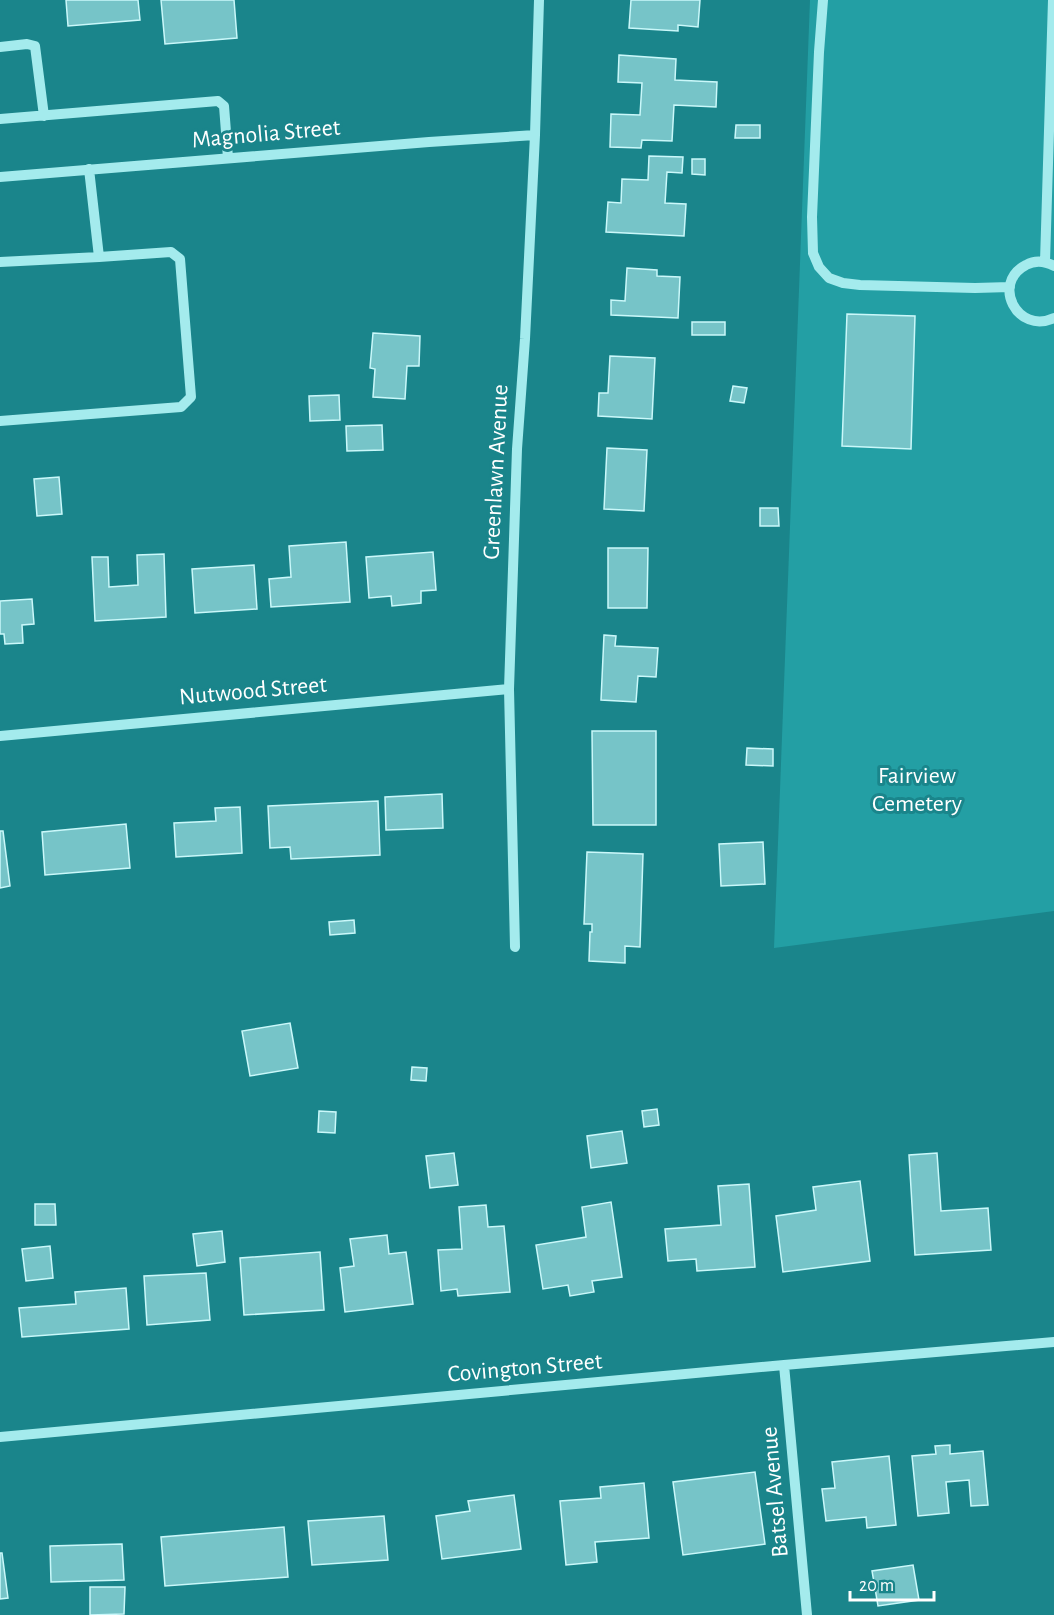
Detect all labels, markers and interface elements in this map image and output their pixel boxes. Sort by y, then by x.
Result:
street label: Magnolia Street [191,116,342,152]
street label: Greenlawn Avenue [479,384,513,560]
street label: Nutwood Street [178,673,328,709]
park label: Fairview Cemetery [872,764,962,816]
street label: Covington Street [447,1349,604,1387]
street label: Batsel Avenue [757,1425,793,1559]
scale bar [850,1564,934,1602]
text: 20 m [859,1577,894,1595]

